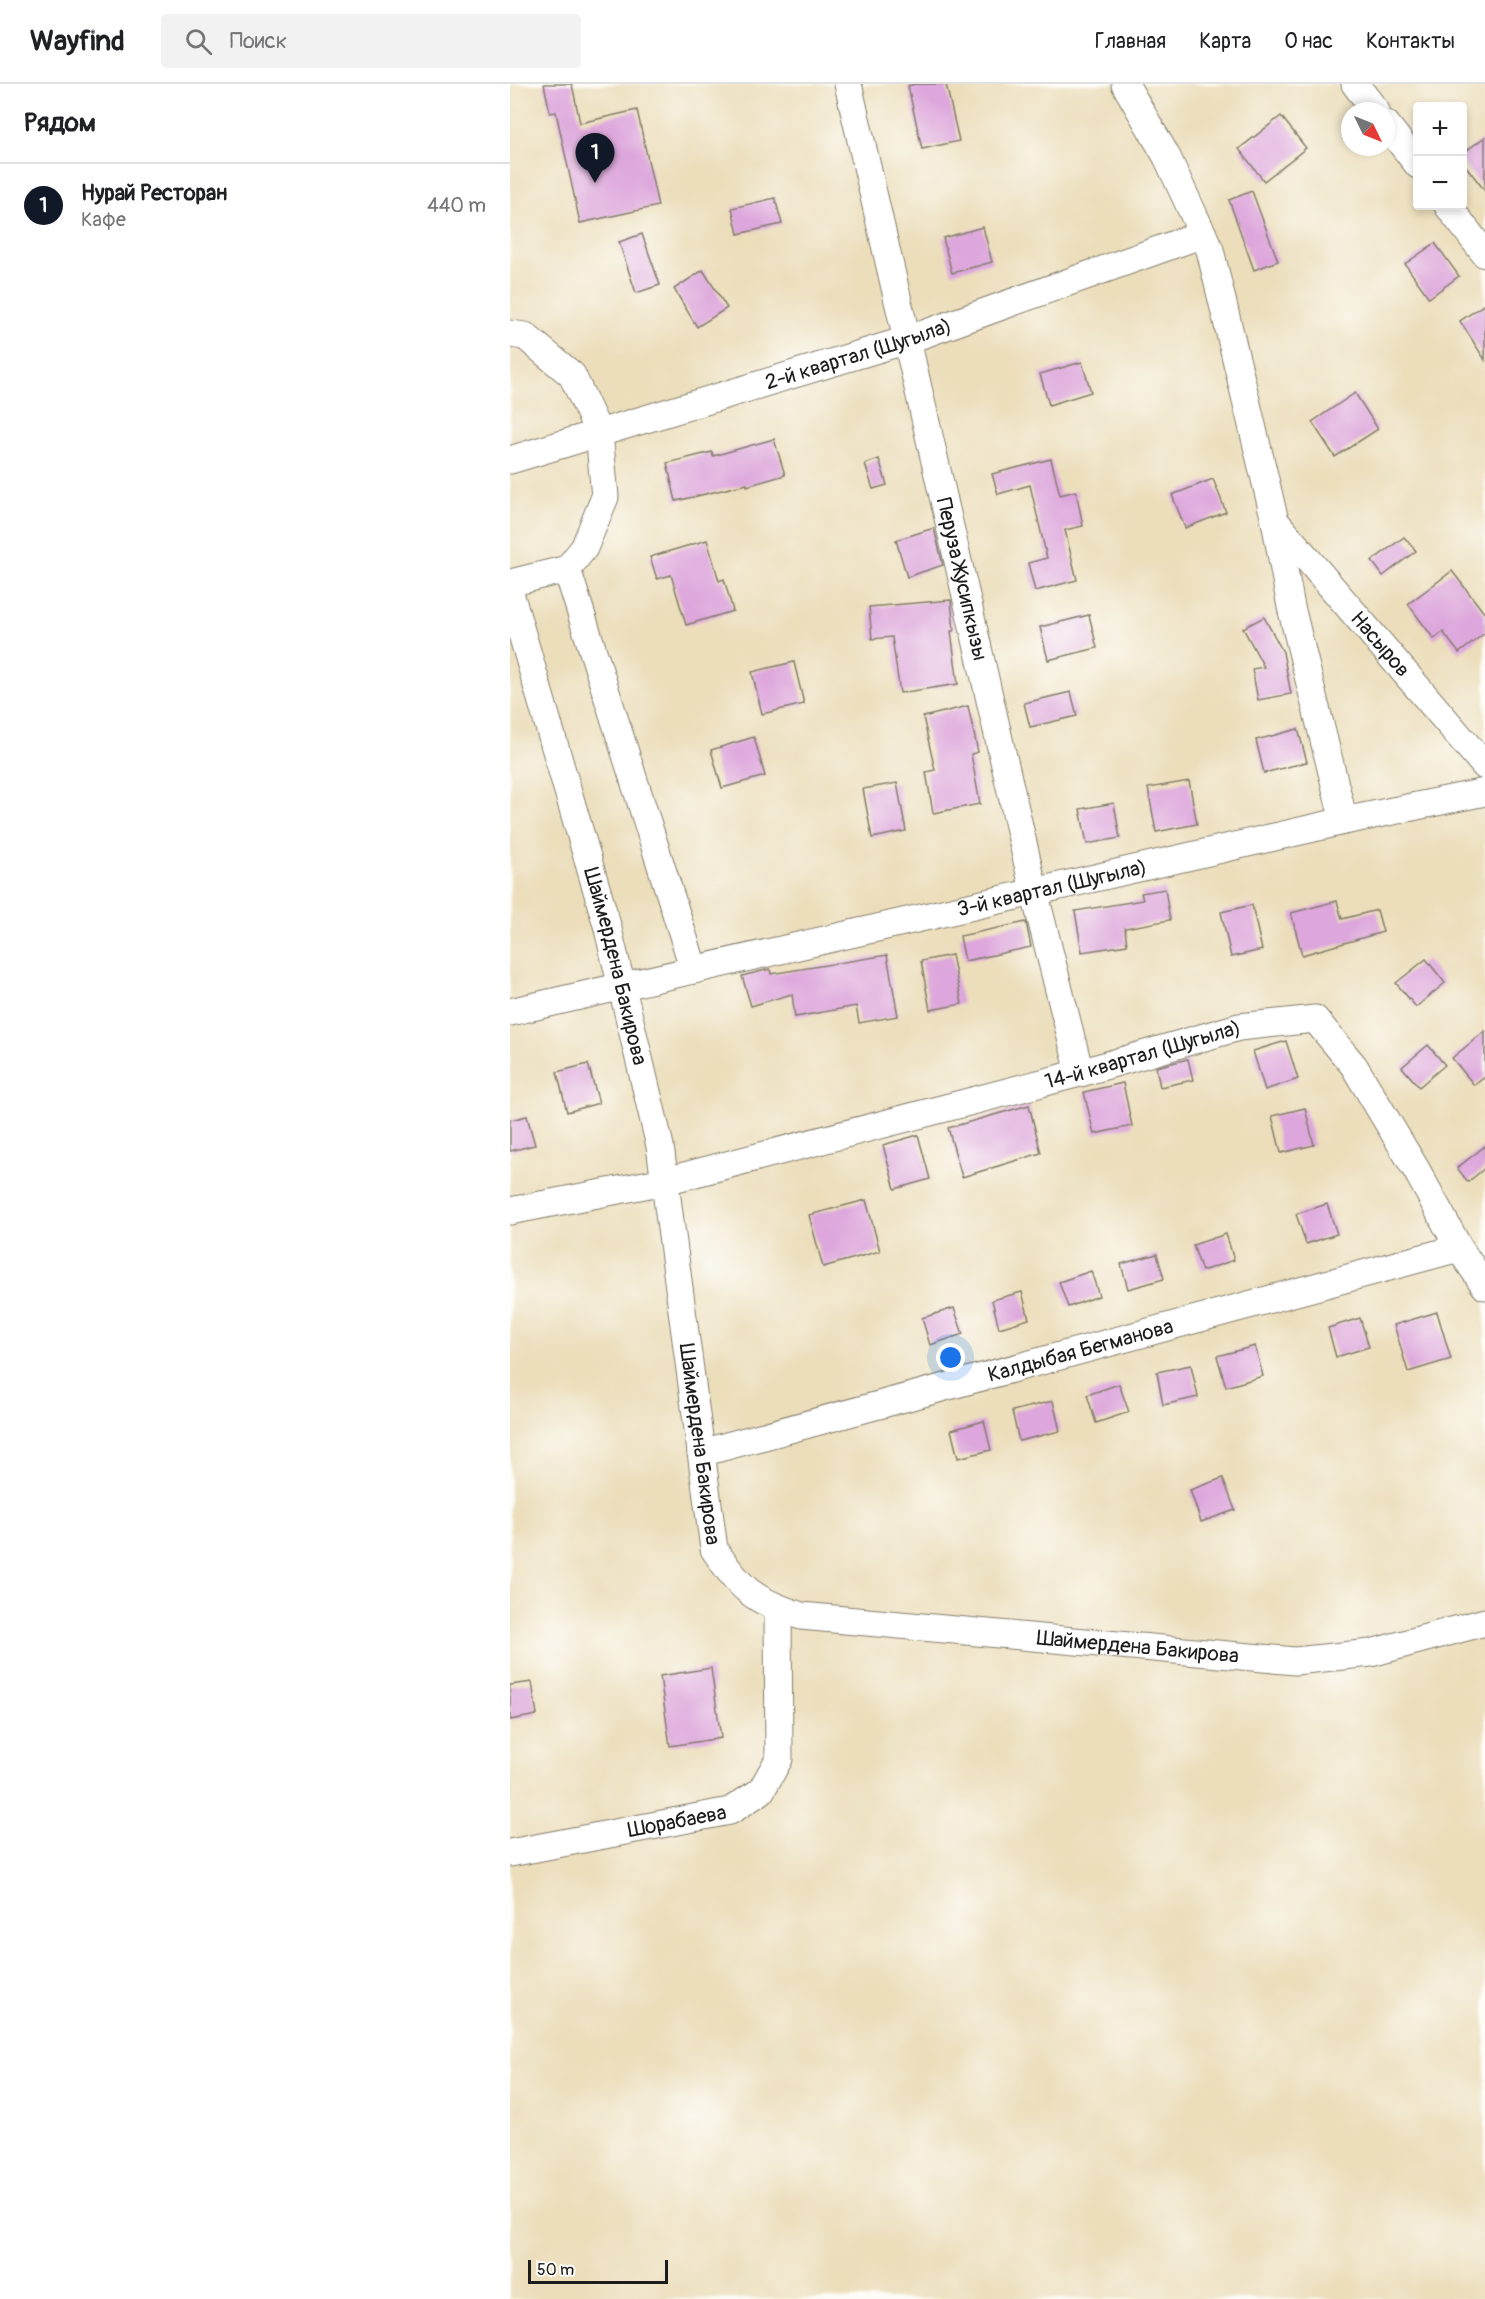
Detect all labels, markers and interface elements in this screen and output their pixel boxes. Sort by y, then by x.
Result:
search box [161,14,581,68]
text: Wayfind [30,24,125,59]
icon: search [182,25,215,58]
text: Поиск [230,27,287,55]
text: Главная [1095,28,1166,55]
text: Карта [1199,28,1251,55]
text: О нас [1284,28,1333,55]
text: Контакты [1366,28,1455,55]
north arrow [1341,102,1395,156]
map controls [1413,102,1467,210]
button: + [1413,102,1467,156]
text: Рядом [24,107,96,139]
pin: 1 [576,134,614,183]
button: − [1413,156,1467,210]
text: Нурай Ресторан [81,179,227,207]
text: 1 [40,193,47,218]
text: 440 m [427,193,486,218]
text: Кафе [81,207,126,232]
street label: 2-й квартал (Шугыла) [762,312,955,396]
street label: Перуза Жусипкызы [930,495,993,663]
street label: Насыров [1344,606,1416,683]
street label: 3-й квартал (Шугыла) [955,854,1150,923]
street label: Шаймердена Бакирова [577,864,653,1068]
street label: 14-й квартал (Шугыла) [1042,1014,1244,1096]
street label: Калдыбая Бегманова [985,1313,1176,1389]
street label: Шаймердена Бакирова [673,1342,726,1547]
your location [936,1343,965,1372]
street label: Шаймердена Бакирова [1036,1625,1240,1670]
street label: Шорабаева [626,1799,729,1844]
scale bar [528,2257,668,2284]
text: 50 m [537,2260,574,2280]

